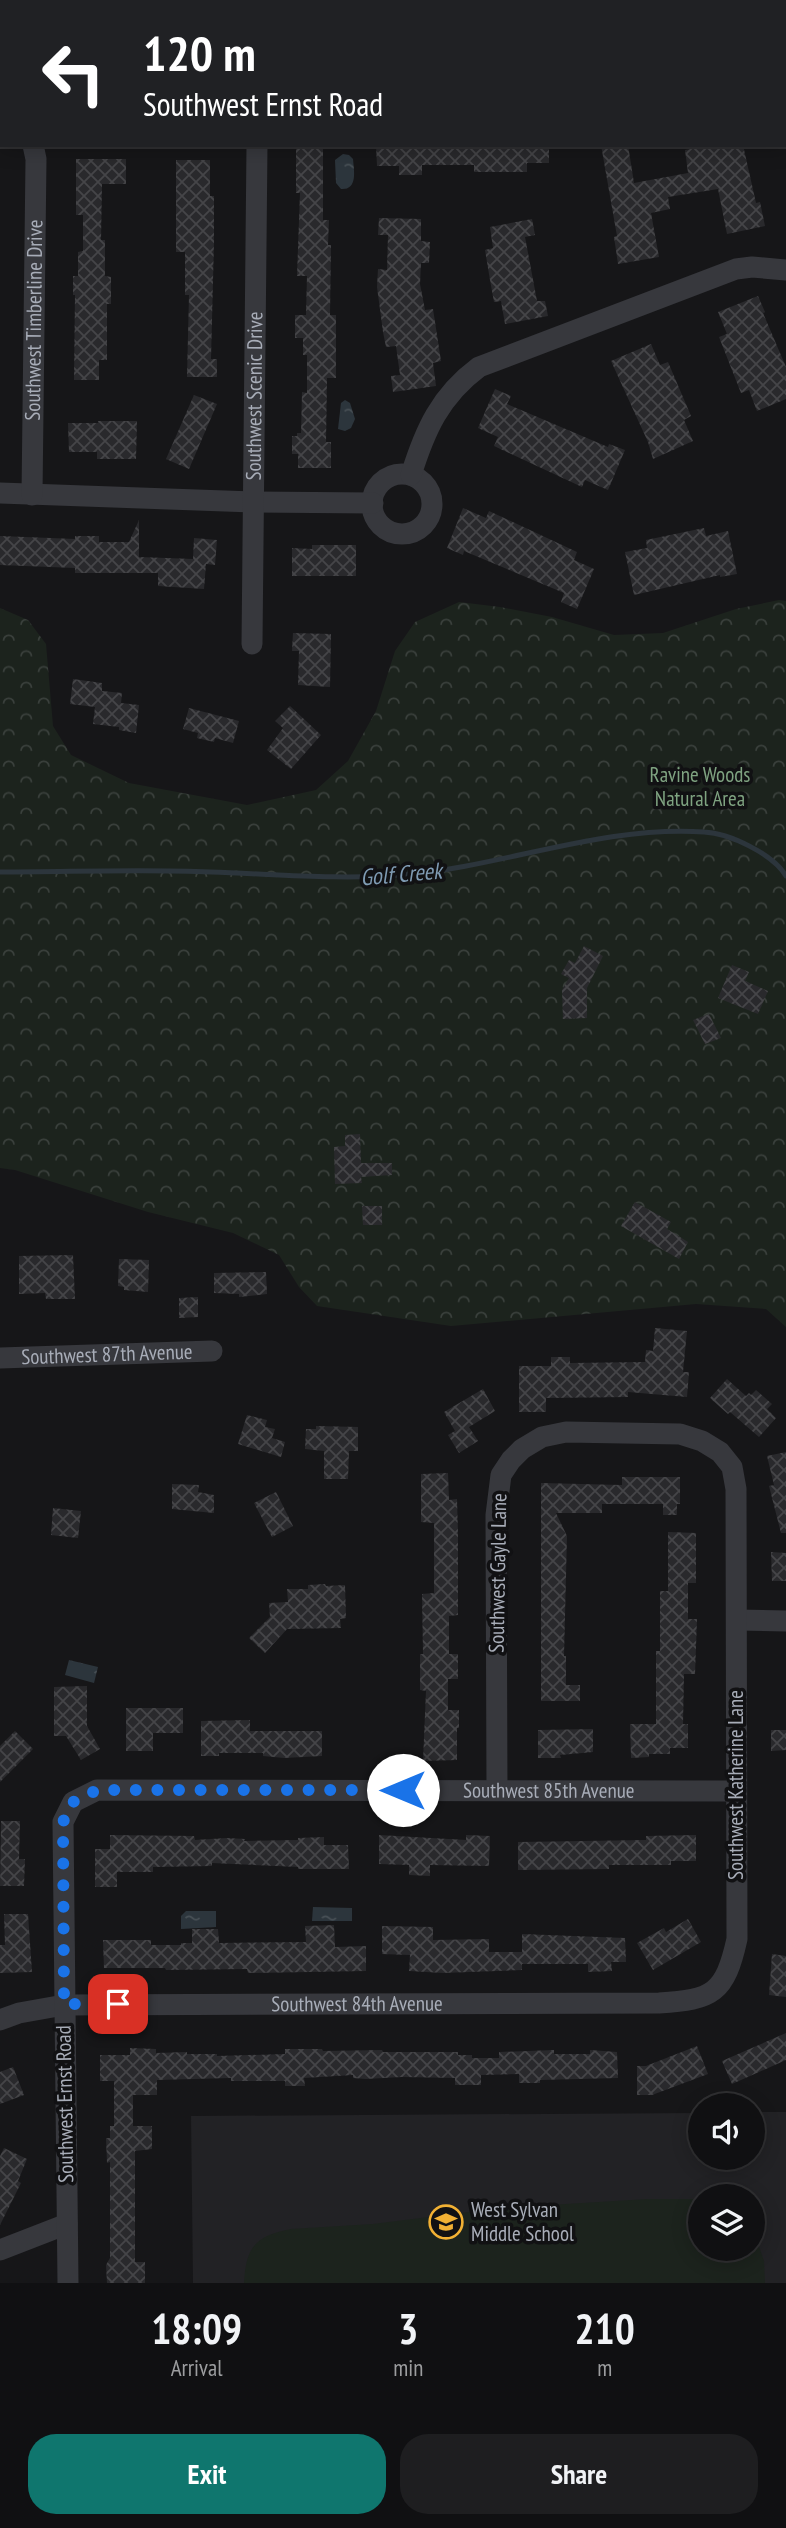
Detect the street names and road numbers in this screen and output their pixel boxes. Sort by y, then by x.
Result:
street label: Southwest Timberline Drive [19,219,48,421]
street label: Southwest Scenic Drive [240,311,268,481]
street label: Southwest 87th Avenue [21,1338,193,1370]
street label: Southwest Gayle Lane [483,1493,512,1653]
street label: Southwest Katherine Lane [722,1690,749,1880]
street label: Southwest 85th Avenue [463,1777,635,1804]
street label: Southwest 84th Avenue [271,1990,443,2017]
street label: Southwest Ernst Road [50,2025,79,2183]

